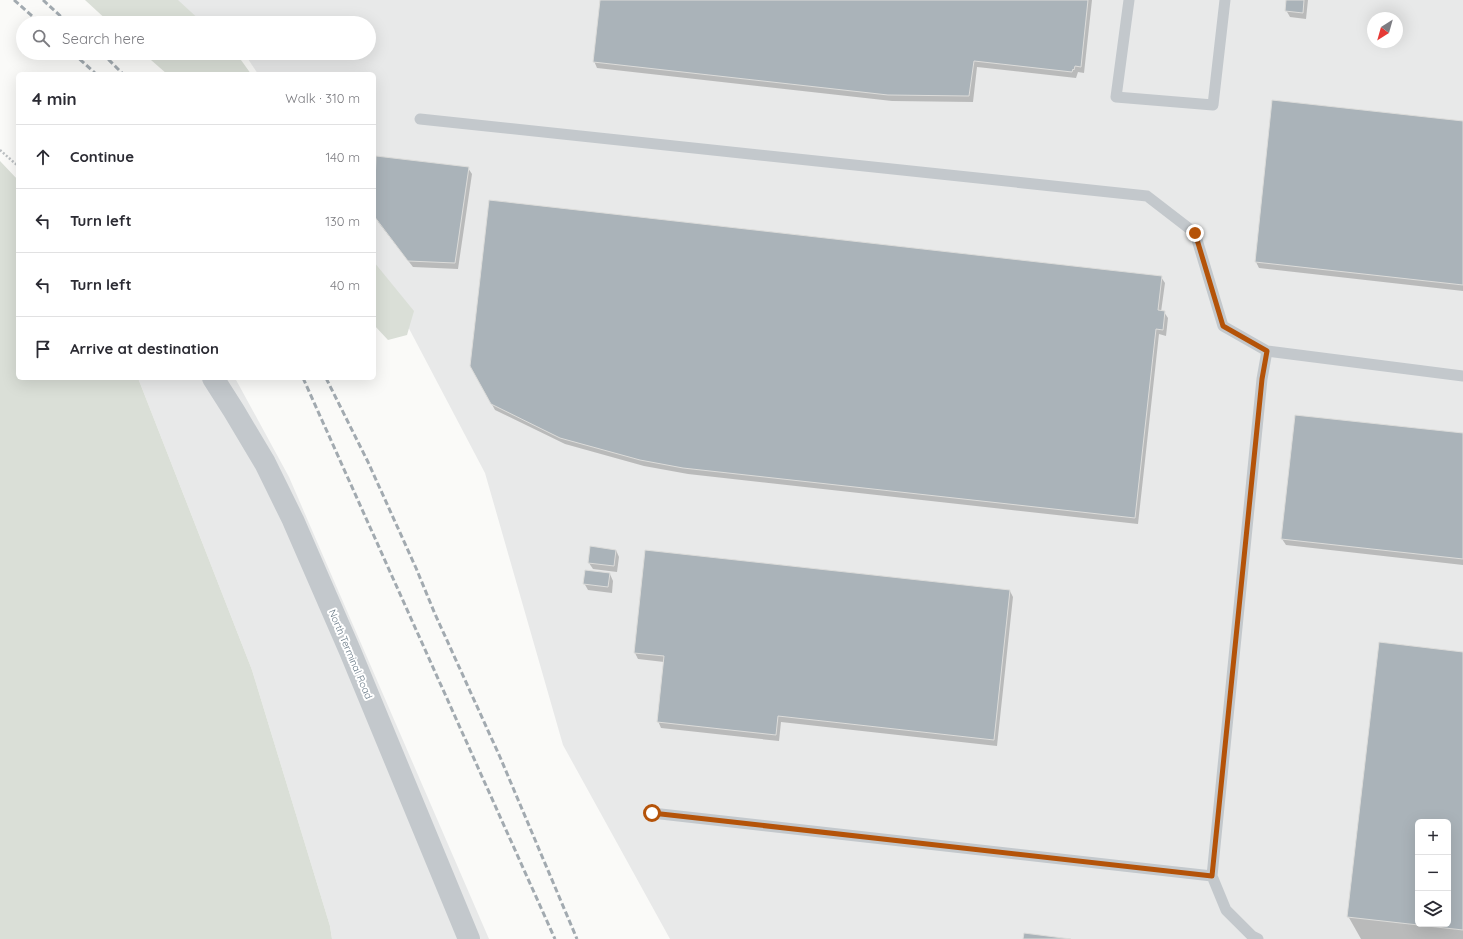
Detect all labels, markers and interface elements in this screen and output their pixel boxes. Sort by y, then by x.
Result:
north arrow [1367,12,1403,48]
search box [16,16,376,60]
icon: search [30,27,52,49]
text: Search here [62,29,145,48]
text: 4 min [32,88,77,109]
text: Walk · 310 m [285,90,360,106]
icon: ahead [32,146,54,168]
text: Continue [70,147,134,166]
text: 140 m [325,149,360,165]
icon: left [32,210,54,232]
text: Turn left [70,211,132,230]
text: 130 m [325,213,360,229]
route end [1186,224,1204,242]
icon: left [32,274,54,296]
text: Turn left [70,275,132,294]
text: 40 m [330,277,360,293]
icon: arrive [32,338,54,360]
text: Arrive at destination [70,339,219,358]
street label: North Terminal Road [326,607,375,701]
route start [643,804,661,822]
map controls [1415,819,1451,927]
button: + [1415,819,1451,855]
button: − [1415,855,1451,891]
button: layers [1415,891,1451,927]

